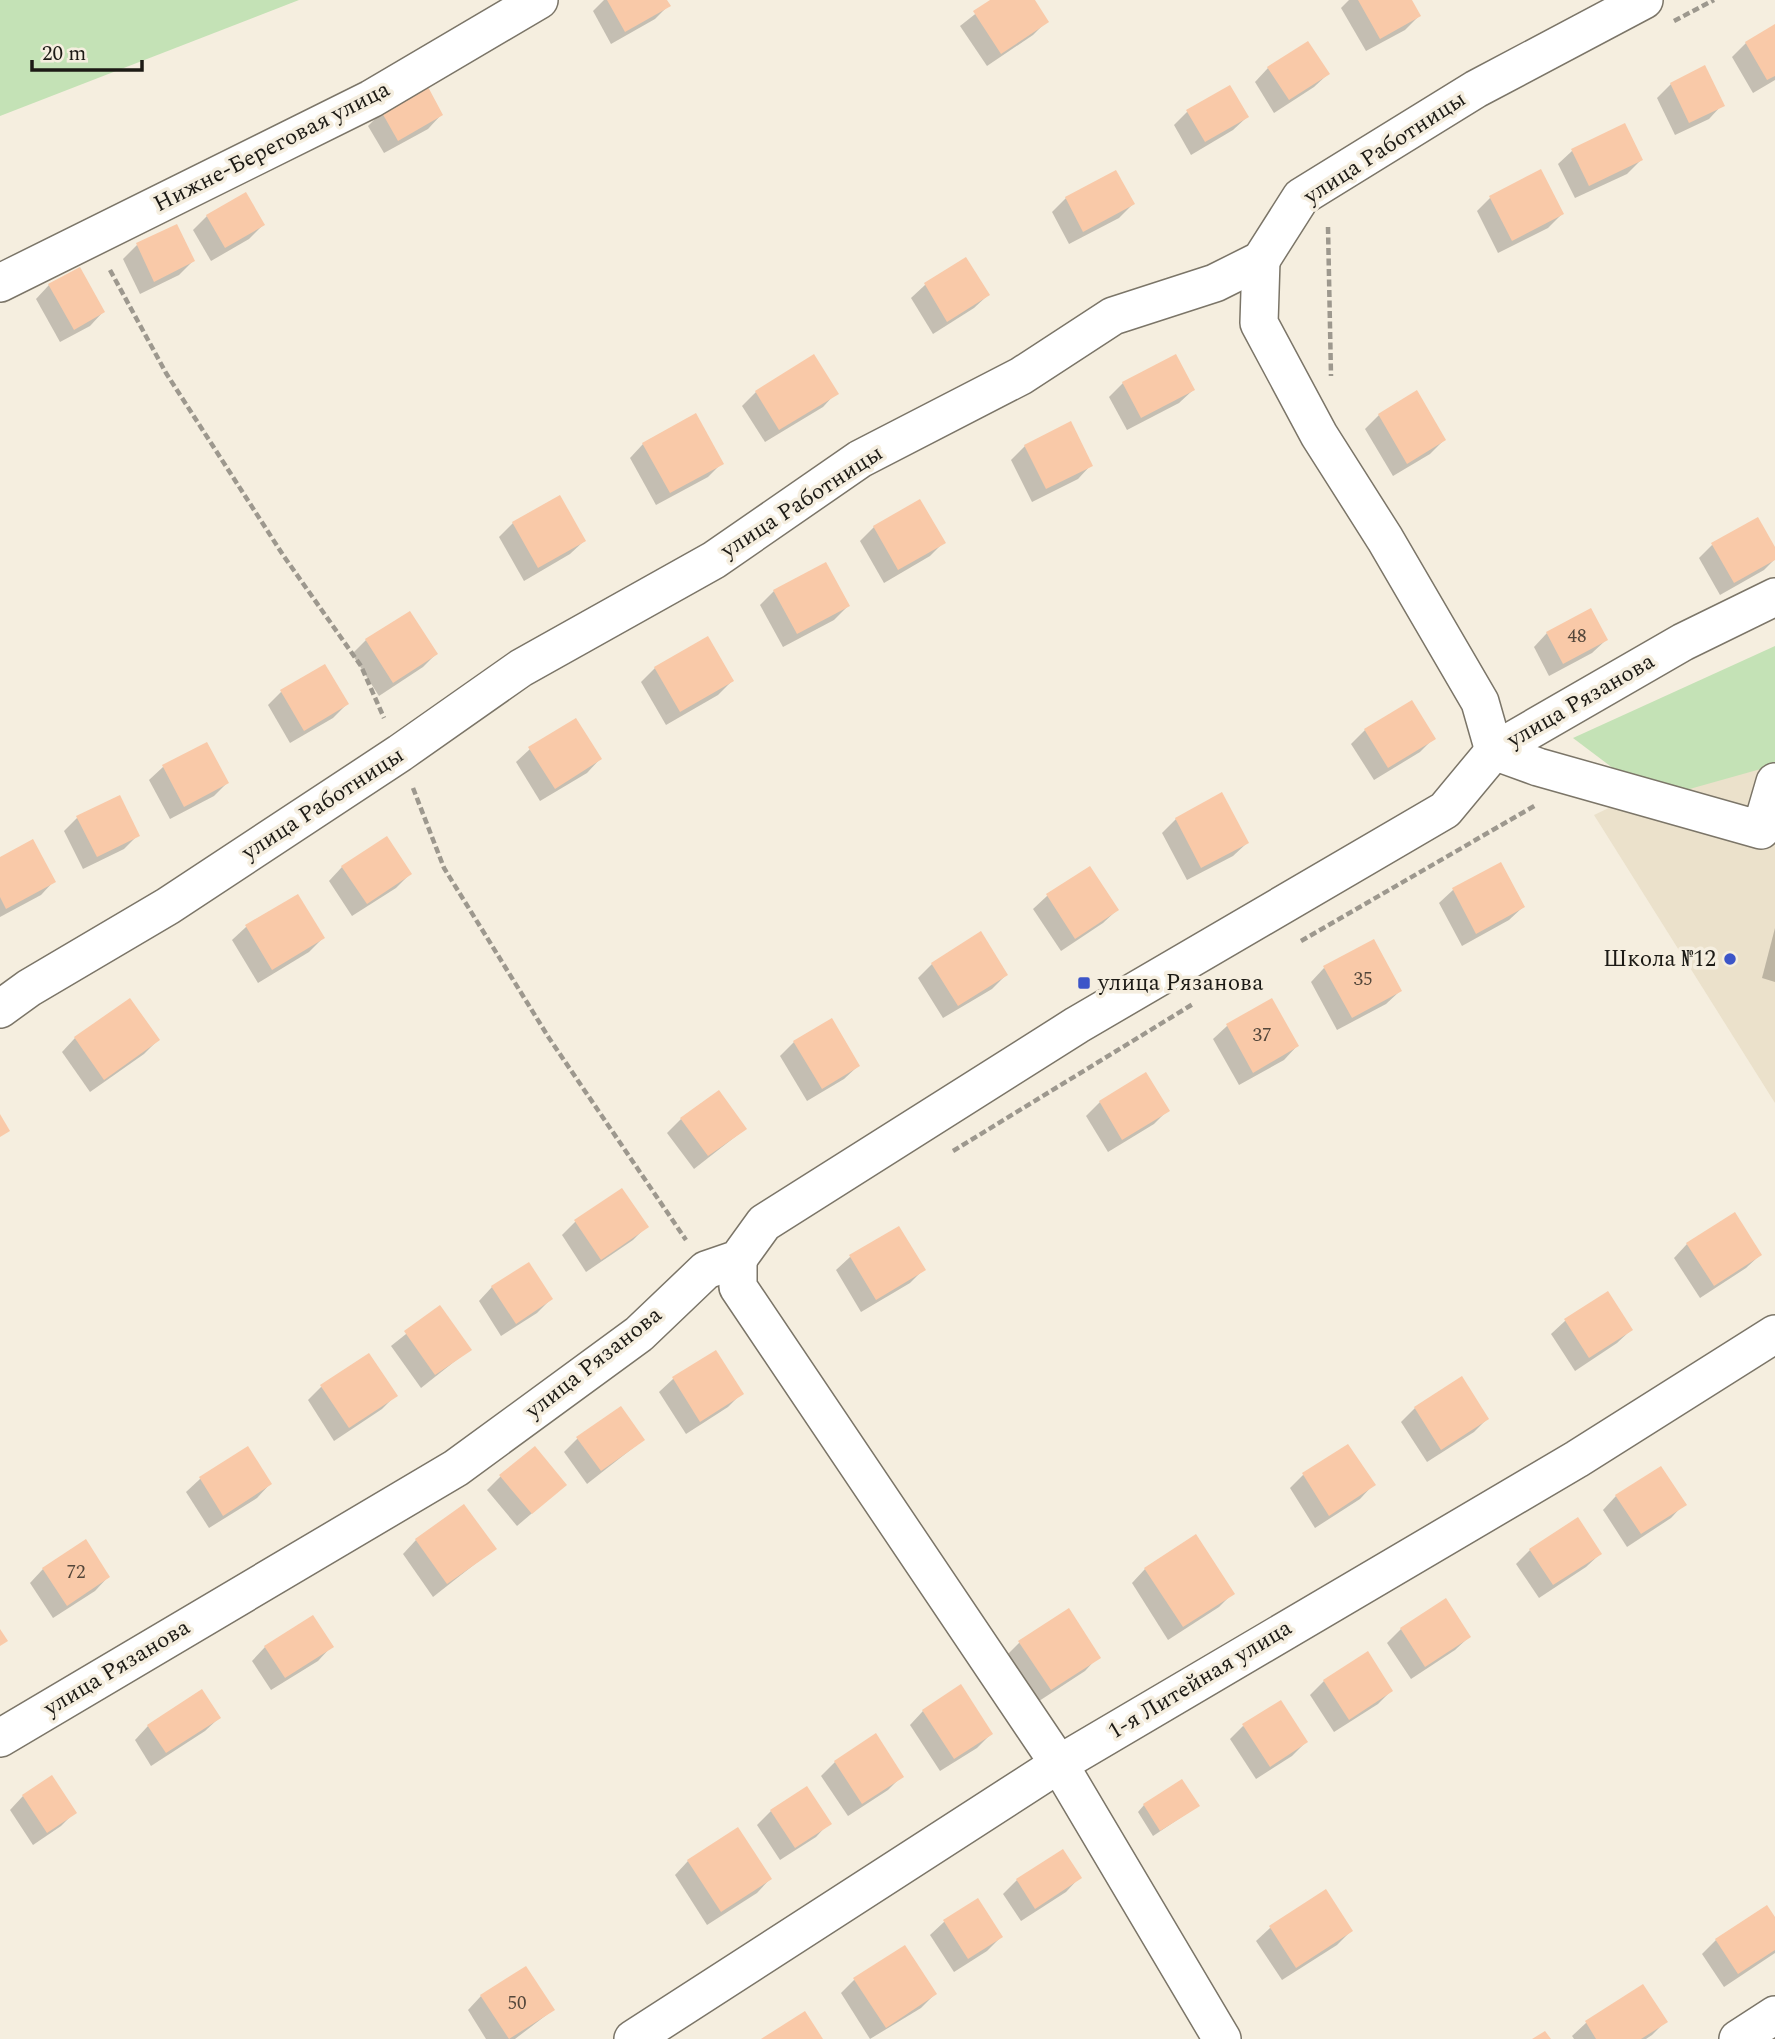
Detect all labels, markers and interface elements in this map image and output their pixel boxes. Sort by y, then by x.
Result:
scale bar [32,28,142,72]
text: 20 m [42,38,86,70]
street label: Нижне-Береговая улица [148,72,396,222]
street label: улица Работницы [1296,82,1473,214]
street label: улица Работницы [713,436,890,568]
house number: 48 [1567,622,1587,651]
street label: улица Рязанова [1500,644,1661,758]
street label: улица Работницы [234,738,411,870]
place label: Школа №12 [1603,942,1716,977]
marker: Школа №12 [1722,951,1738,967]
house number: 35 [1353,965,1373,994]
place label: улица Рязанова [1097,966,1264,1001]
marker: улица Рязанова [1076,975,1092,991]
house number: 37 [1252,1021,1272,1050]
street label: улица Рязанова [517,1298,670,1428]
house number: 72 [66,1558,86,1587]
street label: улица Рязанова [36,1610,197,1726]
street label: 1-я Литейная улица [1101,1611,1299,1749]
house number: 50 [507,1989,527,2018]

